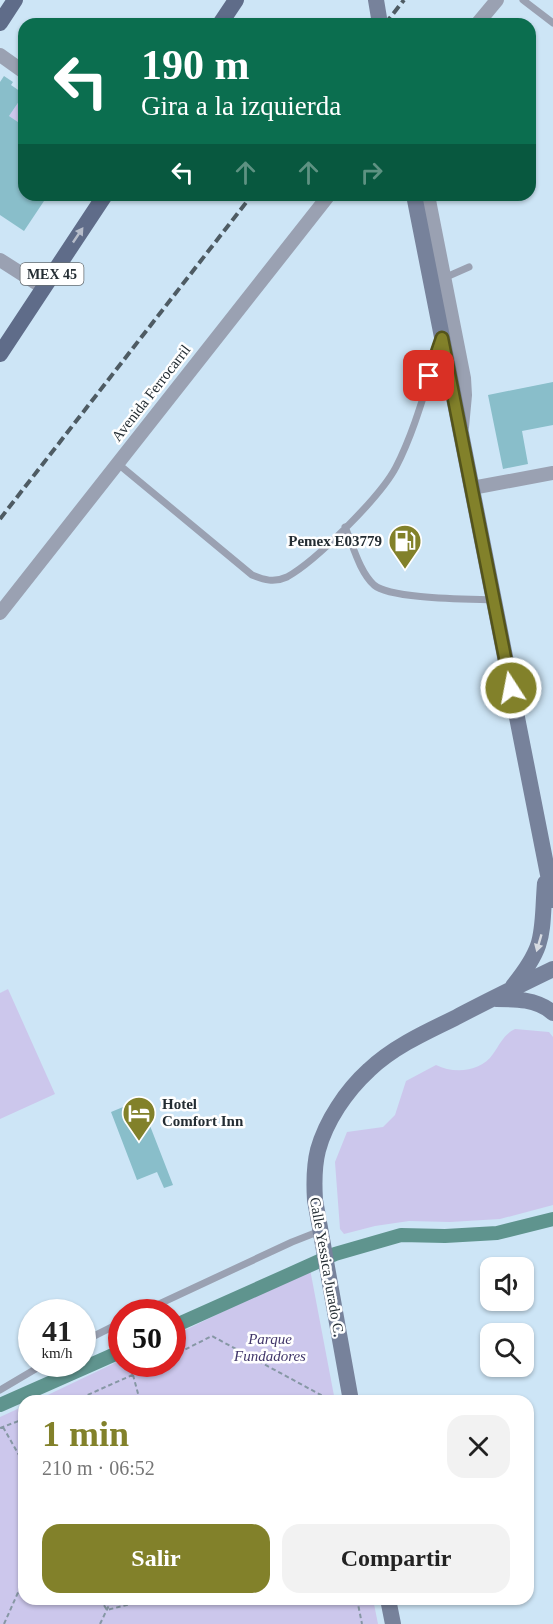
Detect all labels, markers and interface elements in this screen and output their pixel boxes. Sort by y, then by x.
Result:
icon: left [42,42,120,120]
text: 190 m [141,42,250,88]
text: Gira a la izquierda [141,91,341,121]
icon: left [166,156,199,189]
icon: ahead [229,156,262,189]
icon: ahead [292,156,325,189]
icon: right [355,156,388,189]
one-way arrow [72,227,84,243]
road number: MEX 45 [20,263,84,285]
street label: Avenida Ferrocarril [108,342,194,444]
pin [403,350,454,401]
icon: arrive [412,359,445,392]
fuel station icon: Pemex E03779 [387,523,423,570]
place label: Pemex E03779 [288,533,382,549]
position arrow [479,656,543,720]
one-way arrow [534,934,543,952]
hotel icon: Hotel Comfort Inn [121,1095,157,1142]
place label: Hotel Comfort Inn [162,1096,244,1129]
street label: Calle Yessica Jurado C. [307,1196,347,1338]
map controls [480,1257,534,1377]
button: sound [480,1257,534,1311]
speed limit sign: 50 [108,1299,186,1377]
text: 41 [42,1314,72,1347]
button: search [480,1323,534,1377]
park label: Parque Fundadores [233,1331,306,1364]
text: km/h [42,1345,72,1361]
text: 1 min [42,1414,129,1454]
button: close [447,1415,510,1478]
text: 210 m · 06:52 [42,1457,155,1479]
button: Salir [42,1524,270,1593]
button: Compartir [282,1524,510,1593]

